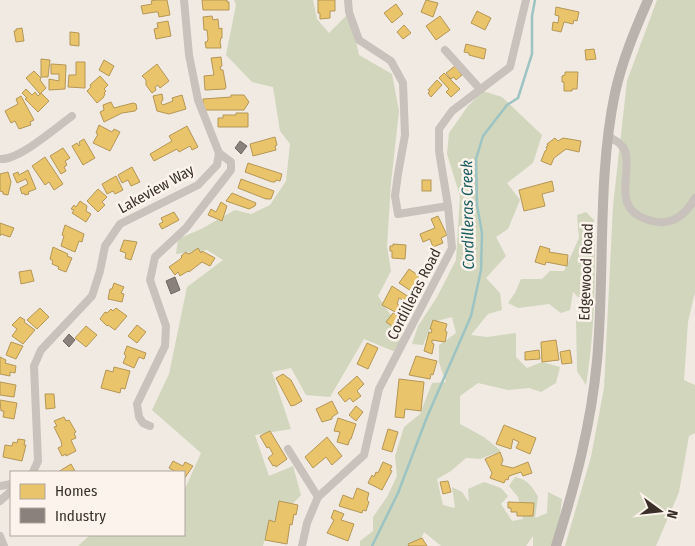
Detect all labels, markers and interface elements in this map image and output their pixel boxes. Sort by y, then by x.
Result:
water label: Cordilleras Creek [457,160,478,270]
street label: Lakeview Way [115,161,197,217]
street label: Edgewood Road [575,223,597,321]
street label: Cordilleras Road [383,245,445,343]
legend [10,471,185,536]
text: Homes [55,482,97,500]
north arrow [635,486,685,536]
text: Industry [55,507,106,525]
text: N [663,508,681,520]

